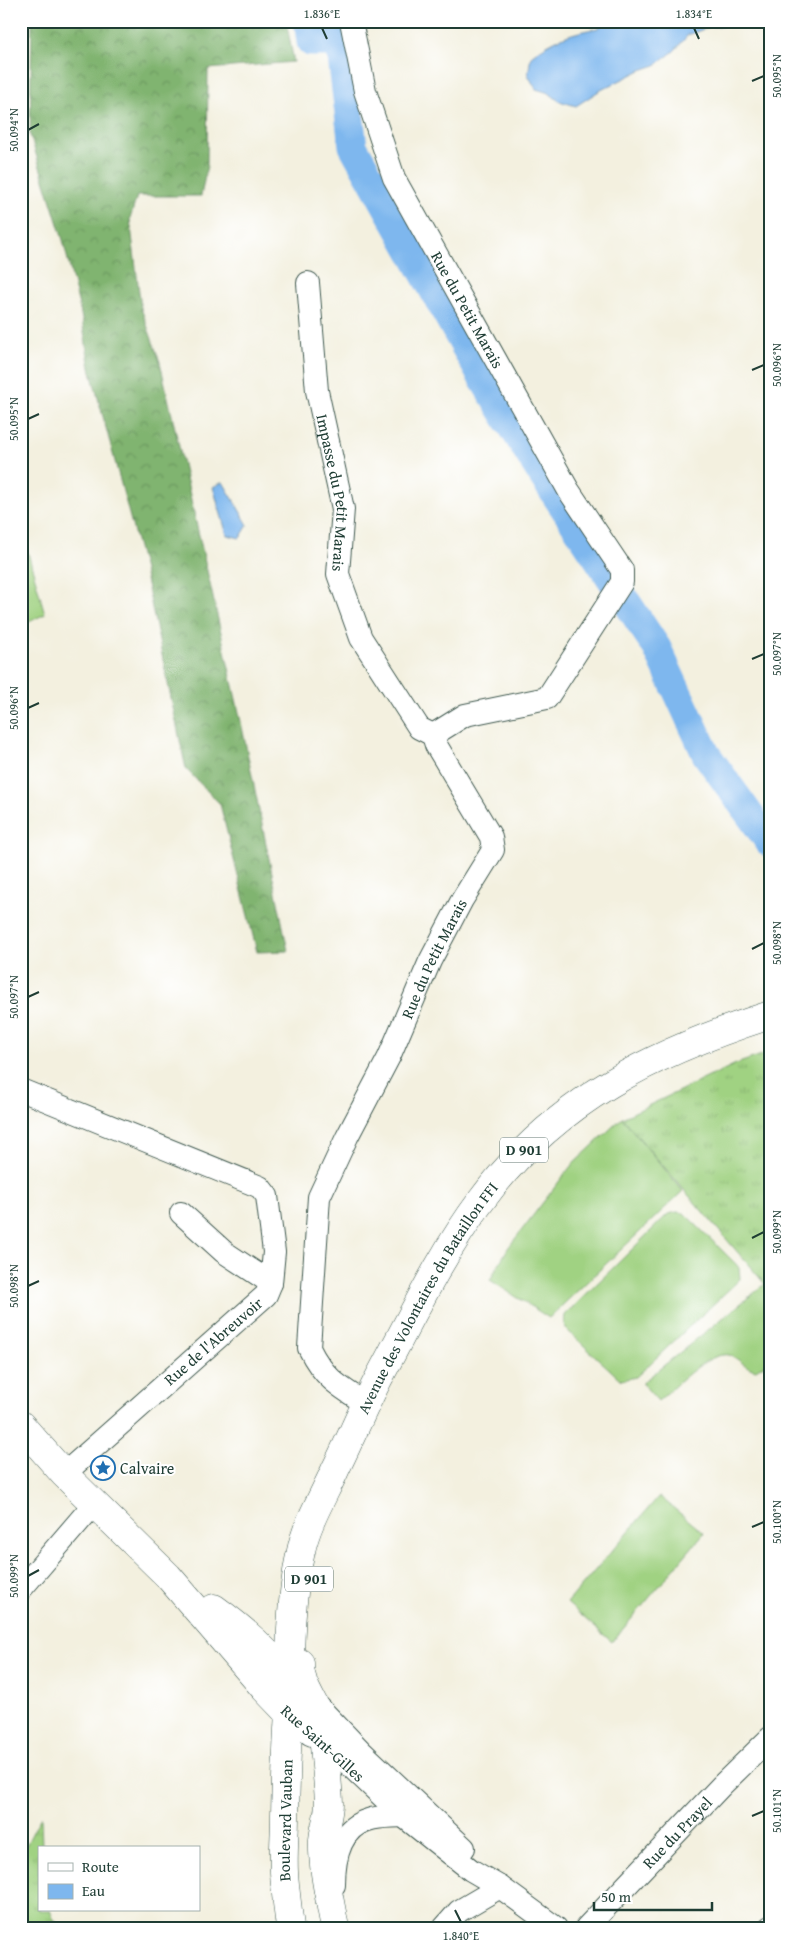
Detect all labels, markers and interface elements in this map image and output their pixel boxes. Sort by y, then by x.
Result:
text: 1.836°E [304,5,340,22]
text: 1.834°E [676,5,712,22]
text: 50.095°N [768,54,785,98]
text: 50.094°N [5,108,22,152]
street label: Rue du Petit Marais [425,247,510,373]
text: 50.096°N [768,343,785,387]
text: 50.095°N [5,397,22,441]
street label: Impasse du Petit Marais [310,412,355,572]
text: 50.097°N [768,632,785,676]
text: 50.096°N [5,686,22,730]
street label: Rue du Petit Marais [395,894,473,1022]
text: 50.098°N [768,921,785,965]
text: 50.097°N [5,975,22,1019]
road number: D 901 [500,1138,548,1162]
street label: Avenue des Volontaires du Bataillon FFI [351,1176,504,1418]
text: 50.099°N [768,1210,785,1254]
text: 50.098°N [5,1264,22,1308]
street label: Rue de l'Abreuvoir [158,1291,268,1391]
place icon: Calvaire [90,1455,116,1481]
place label: Calvaire [120,1456,174,1480]
text: 50.100°N [768,1500,785,1544]
text: 50.099°N [5,1554,22,1598]
road number: D 901 [285,1566,333,1592]
street label: Rue Saint-Gilles [276,1699,370,1787]
street label: Boulevard Vauban [272,1759,299,1882]
text: 50.101°N [768,1789,785,1833]
street label: Rue du Prayel [637,1790,718,1874]
legend [38,1846,200,1912]
text: Route [82,1856,119,1877]
scale bar [594,1879,711,1911]
text: Eau [82,1880,106,1901]
text: 50 m [601,1886,632,1907]
text: 1.840°E [443,1927,479,1944]

